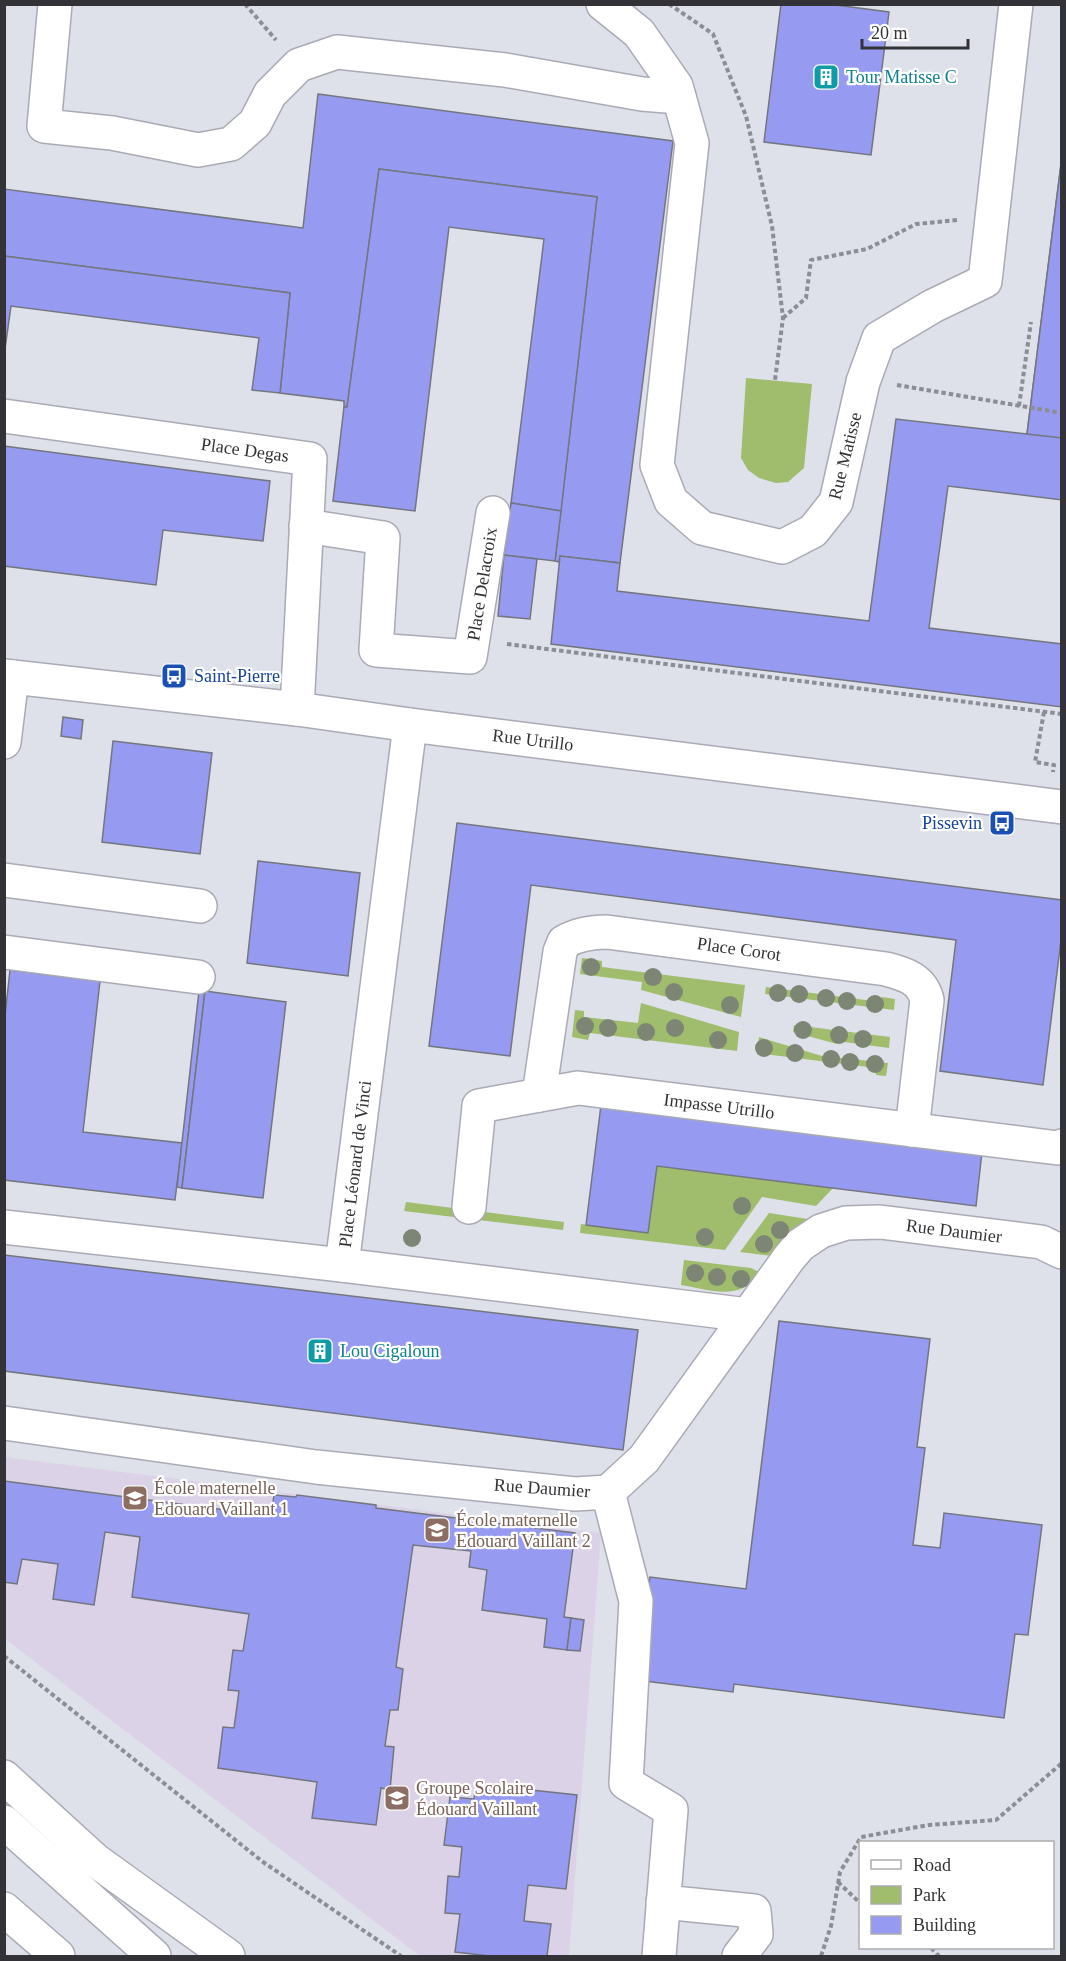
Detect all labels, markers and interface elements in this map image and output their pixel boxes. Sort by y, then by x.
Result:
scale bar [862,12,968,50]
text: 20 m [871,23,908,43]
building icon: Tour Matisse C [811,62,841,92]
place label: Tour Matisse C [846,67,957,87]
street label: Rue Matisse [824,410,866,502]
street label: Place Degas [200,434,290,466]
street label: Place Delacroix [463,526,501,642]
bus stop icon: Saint-Pierre [159,661,189,691]
place label: Saint-Pierre [194,666,280,686]
street label: Rue Utrillo [491,725,575,755]
bus stop icon: Pissevin [987,808,1017,838]
place label: Pissevin [922,813,982,833]
street label: Place Corot [696,933,782,965]
street label: Place Léonard de Vinci [335,1079,375,1249]
street label: Impasse Utrillo [662,1089,776,1123]
street label: Rue Daumier [905,1215,1003,1247]
building icon: Lou Cigaloun [305,1336,335,1366]
place label: Lou Cigaloun [340,1341,440,1361]
street label: Rue Daumier [493,1475,591,1501]
place label: École maternelle Edouard Vaillant 1 [154,1477,289,1519]
school or university icon: École maternelle Edouard Vaillant 1 [120,1483,150,1513]
place label: École maternelle Edouard Vaillant 2 [456,1509,591,1551]
school or university icon: École maternelle Edouard Vaillant 2 [422,1515,452,1545]
place label: Groupe Scolaire Édouard Vaillant [416,1778,537,1819]
school or university icon: Groupe Scolaire Édouard Vaillant [382,1783,412,1813]
legend [859,1841,1054,1949]
text: Road [913,1855,951,1875]
text: Park [913,1885,946,1905]
text: Building [913,1915,976,1935]

